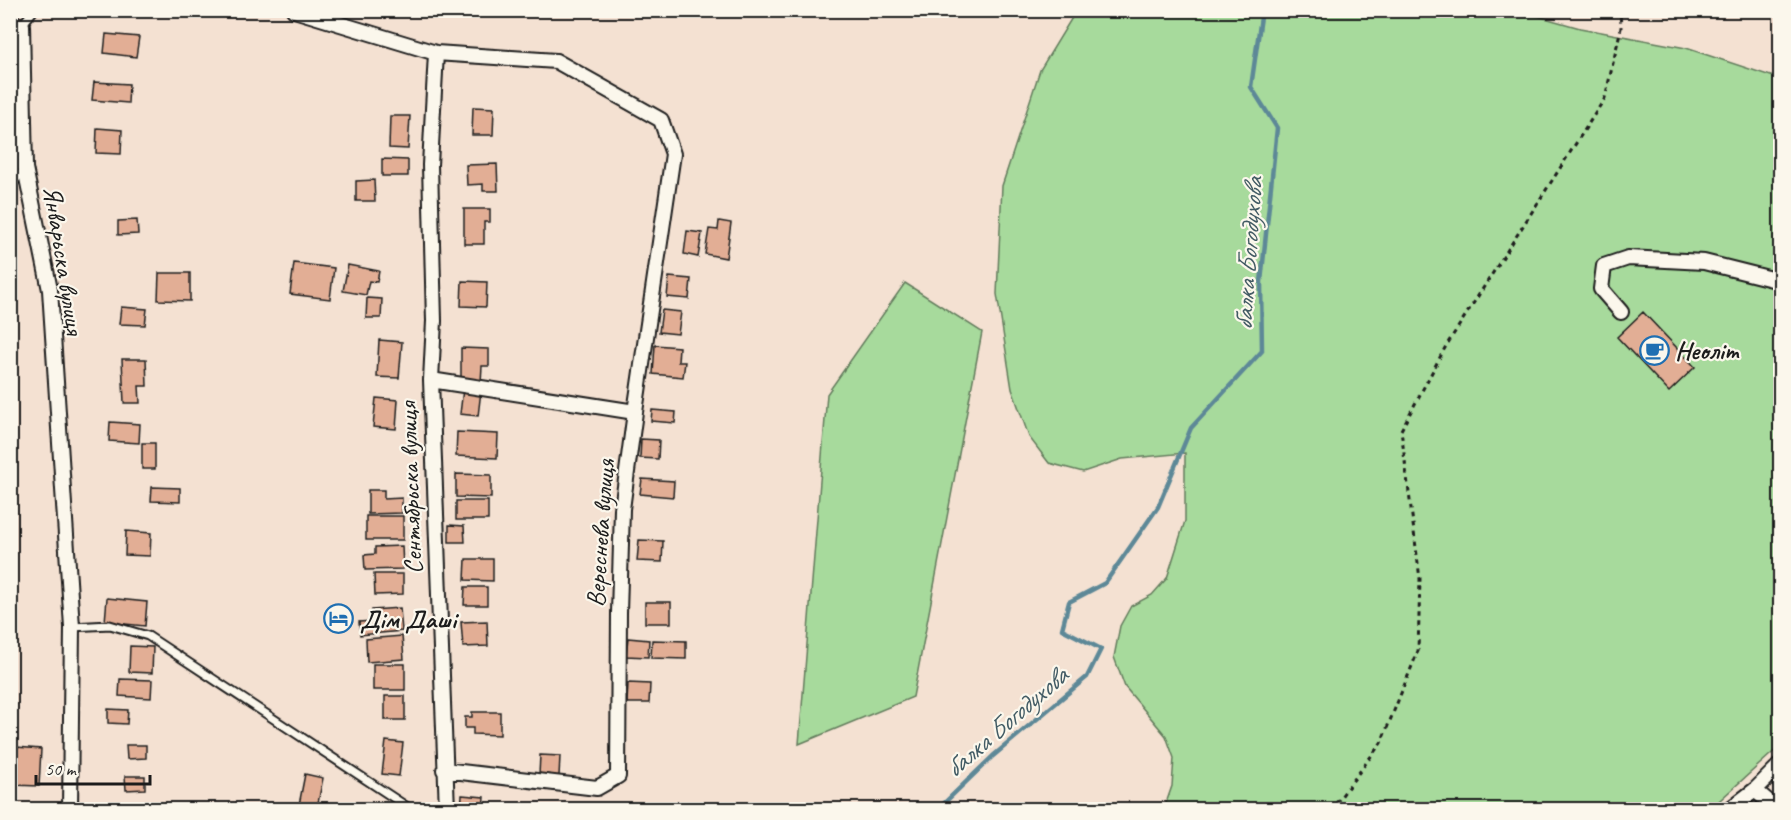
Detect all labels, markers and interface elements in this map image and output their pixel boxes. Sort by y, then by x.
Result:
water label: балка Богодухова [1226,175,1270,331]
street label: Январьска вулиця [35,183,92,339]
cafe icon: Неоліт [1638,334,1670,366]
place label: Неоліт [1675,334,1740,367]
street label: Сентябрьска вулиця [391,399,430,575]
street label: Вереснева вулиця [579,456,622,608]
hotel icon: Дім Даші [323,603,355,635]
place label: Дім Даші [360,603,460,636]
water label: балка Богодухова [937,658,1076,785]
scale bar [36,748,150,786]
text: 50 m [45,758,78,780]

